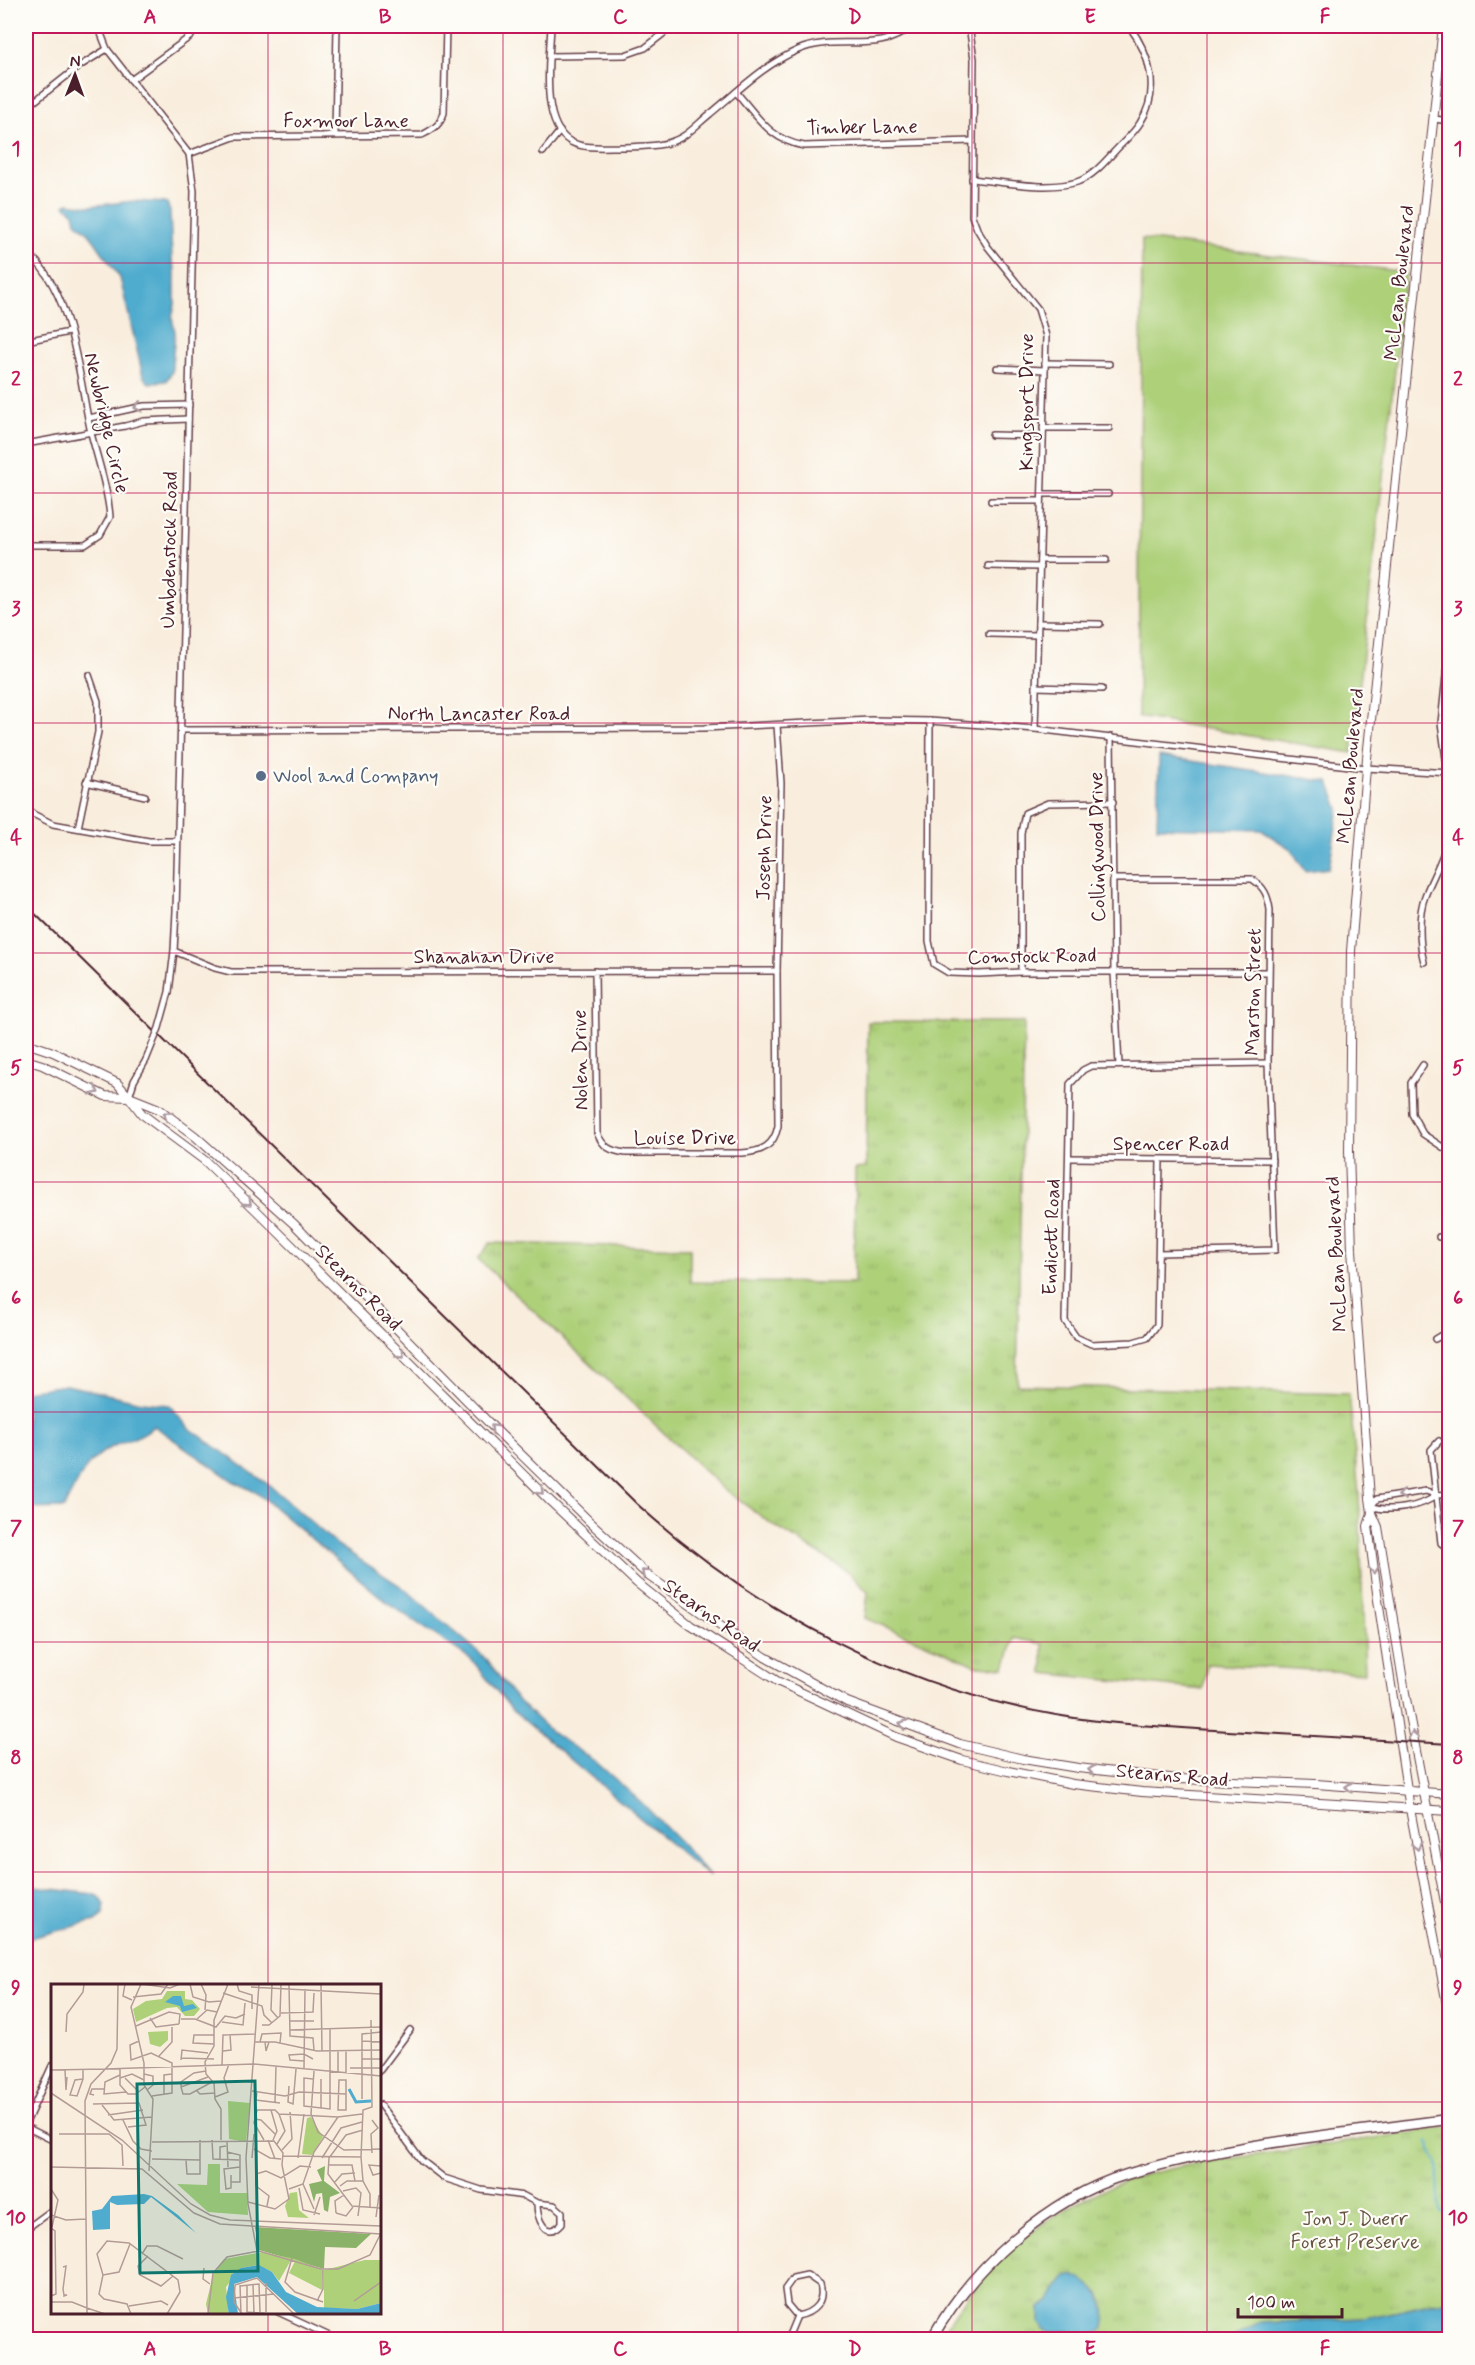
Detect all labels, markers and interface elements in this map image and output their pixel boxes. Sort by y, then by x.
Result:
text: A [143,4,157,31]
text: B [379,4,392,31]
text: C [613,4,628,31]
text: D [848,4,862,31]
text: E [1084,4,1096,31]
text: F [1320,4,1331,31]
north arrow [45,45,105,105]
text: N [70,51,81,72]
street label: Foxmoor Lane [283,108,409,135]
street label: Timber Lane [806,114,918,142]
text: 1 [12,136,20,163]
text: 1 [1454,136,1462,163]
street label: McLean Boulevard [1378,204,1422,362]
street label: Kingsport Drive [1014,333,1042,471]
street label: Newbridge Circle [76,350,135,496]
text: 2 [11,366,21,393]
text: 2 [1453,366,1463,393]
one-way arrow [133,400,143,413]
street label: Umbdenstock Road [155,471,185,629]
text: 3 [11,596,21,623]
text: 3 [1453,596,1463,623]
street label: McLean Boulevard [1331,687,1371,845]
street label: North Lancaster Road [388,701,570,728]
place label: Wool and Company [273,763,439,790]
marker: Wool and Company [254,769,268,783]
street label: Collingwood Drive [1083,772,1115,922]
street label: Joseph Drive [751,795,779,901]
text: 4 [10,825,22,852]
text: 4 [1452,825,1464,852]
street label: Marston Street [1239,928,1269,1056]
street label: Comstock Road [967,942,1097,972]
street label: Shanahan Drive [414,944,554,971]
street label: Nolen Drive [567,1009,595,1111]
text: 5 [10,1055,22,1082]
text: 5 [1452,1055,1464,1082]
one-way arrow [88,1083,99,1095]
one-way arrow [162,1111,173,1122]
street label: Louise Drive [634,1125,736,1152]
street label: Spencer Road [1113,1131,1229,1158]
street label: McLean Boulevard [1319,1175,1355,1333]
street label: Endicott Road [1036,1178,1068,1296]
one-way arrow [241,1195,252,1206]
street label: Stearns Road [309,1239,407,1337]
text: 6 [11,1285,21,1312]
text: 6 [1453,1285,1463,1312]
one-way arrow [393,1347,404,1358]
one-way arrow [490,1424,501,1435]
one-way arrow [533,1484,543,1495]
one-way arrow [1398,1488,1407,1500]
text: 7 [10,1515,22,1542]
text: 7 [1452,1515,1464,1542]
one-way arrow [1368,1566,1380,1575]
one-way arrow [641,1569,652,1580]
street label: Stearns Road [657,1573,765,1659]
one-way arrow [898,1719,909,1732]
one-way arrow [1407,1730,1420,1740]
text: 8 [10,1745,22,1772]
text: 8 [1452,1745,1464,1772]
street label: Stearns Road [1115,1758,1229,1794]
one-way arrow [1087,1764,1096,1777]
one-way arrow [1345,1780,1354,1793]
one-way arrow [1410,1841,1423,1851]
text: 9 [11,1975,21,2002]
text: 9 [1453,1975,1463,2002]
inset map [51,1984,381,2314]
text: 10 [6,2205,26,2232]
text: 10 [1448,2205,1468,2232]
park label: Jon J. Duerr Forest Preserve [1291,2206,1420,2256]
scale bar [1238,2281,1342,2319]
text: 100 m [1247,2291,1295,2315]
text: A [143,2336,157,2363]
text: B [379,2336,392,2363]
text: C [613,2336,628,2363]
text: D [848,2336,862,2363]
text: E [1084,2336,1096,2363]
text: F [1320,2336,1331,2363]

